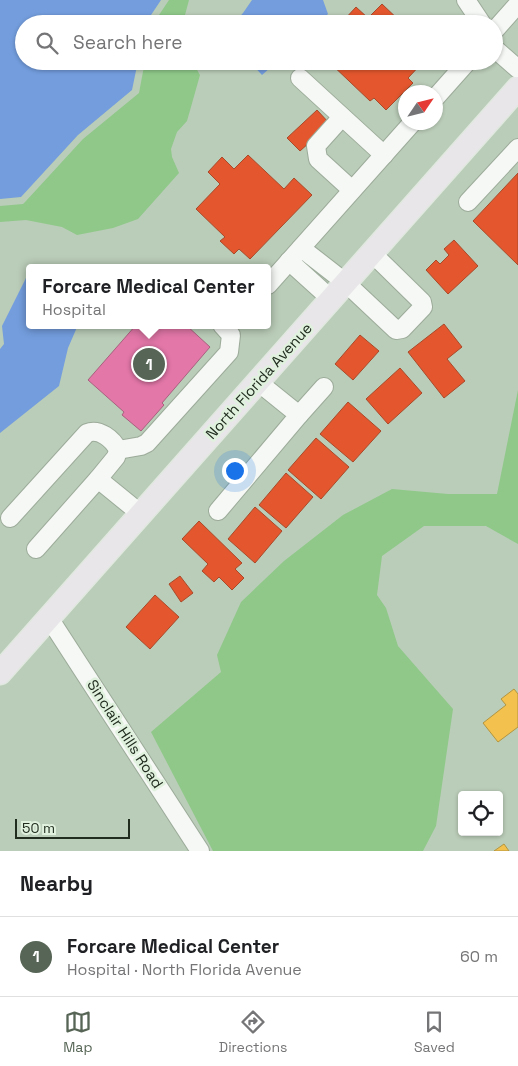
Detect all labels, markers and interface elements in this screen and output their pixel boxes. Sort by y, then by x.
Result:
search box [15,15,503,70]
icon: search [33,29,61,57]
text: Search here [73,30,183,55]
north arrow [398,85,443,130]
popup [26,264,271,329]
text: Forcare Medical Center [42,274,255,299]
text: Hospital [42,299,106,320]
street label: North Florida Avenue [201,318,316,443]
pin: 1 [133,345,165,383]
your location [222,458,248,484]
street label: Sinclair Hills Road [83,676,168,792]
map controls [458,791,503,836]
button: locate [458,791,503,836]
scale bar [15,816,130,839]
text: 50 m [22,819,55,837]
text: Nearby [20,870,93,897]
text: Forcare Medical Center [67,934,279,959]
text: 1 [32,946,40,967]
text: 60 m [460,946,498,967]
text: Hospital · North Florida Avenue [67,959,302,980]
tab: Map [63,1008,92,1056]
tab: Directions [219,1008,287,1056]
tab: Saved [414,1008,455,1056]

